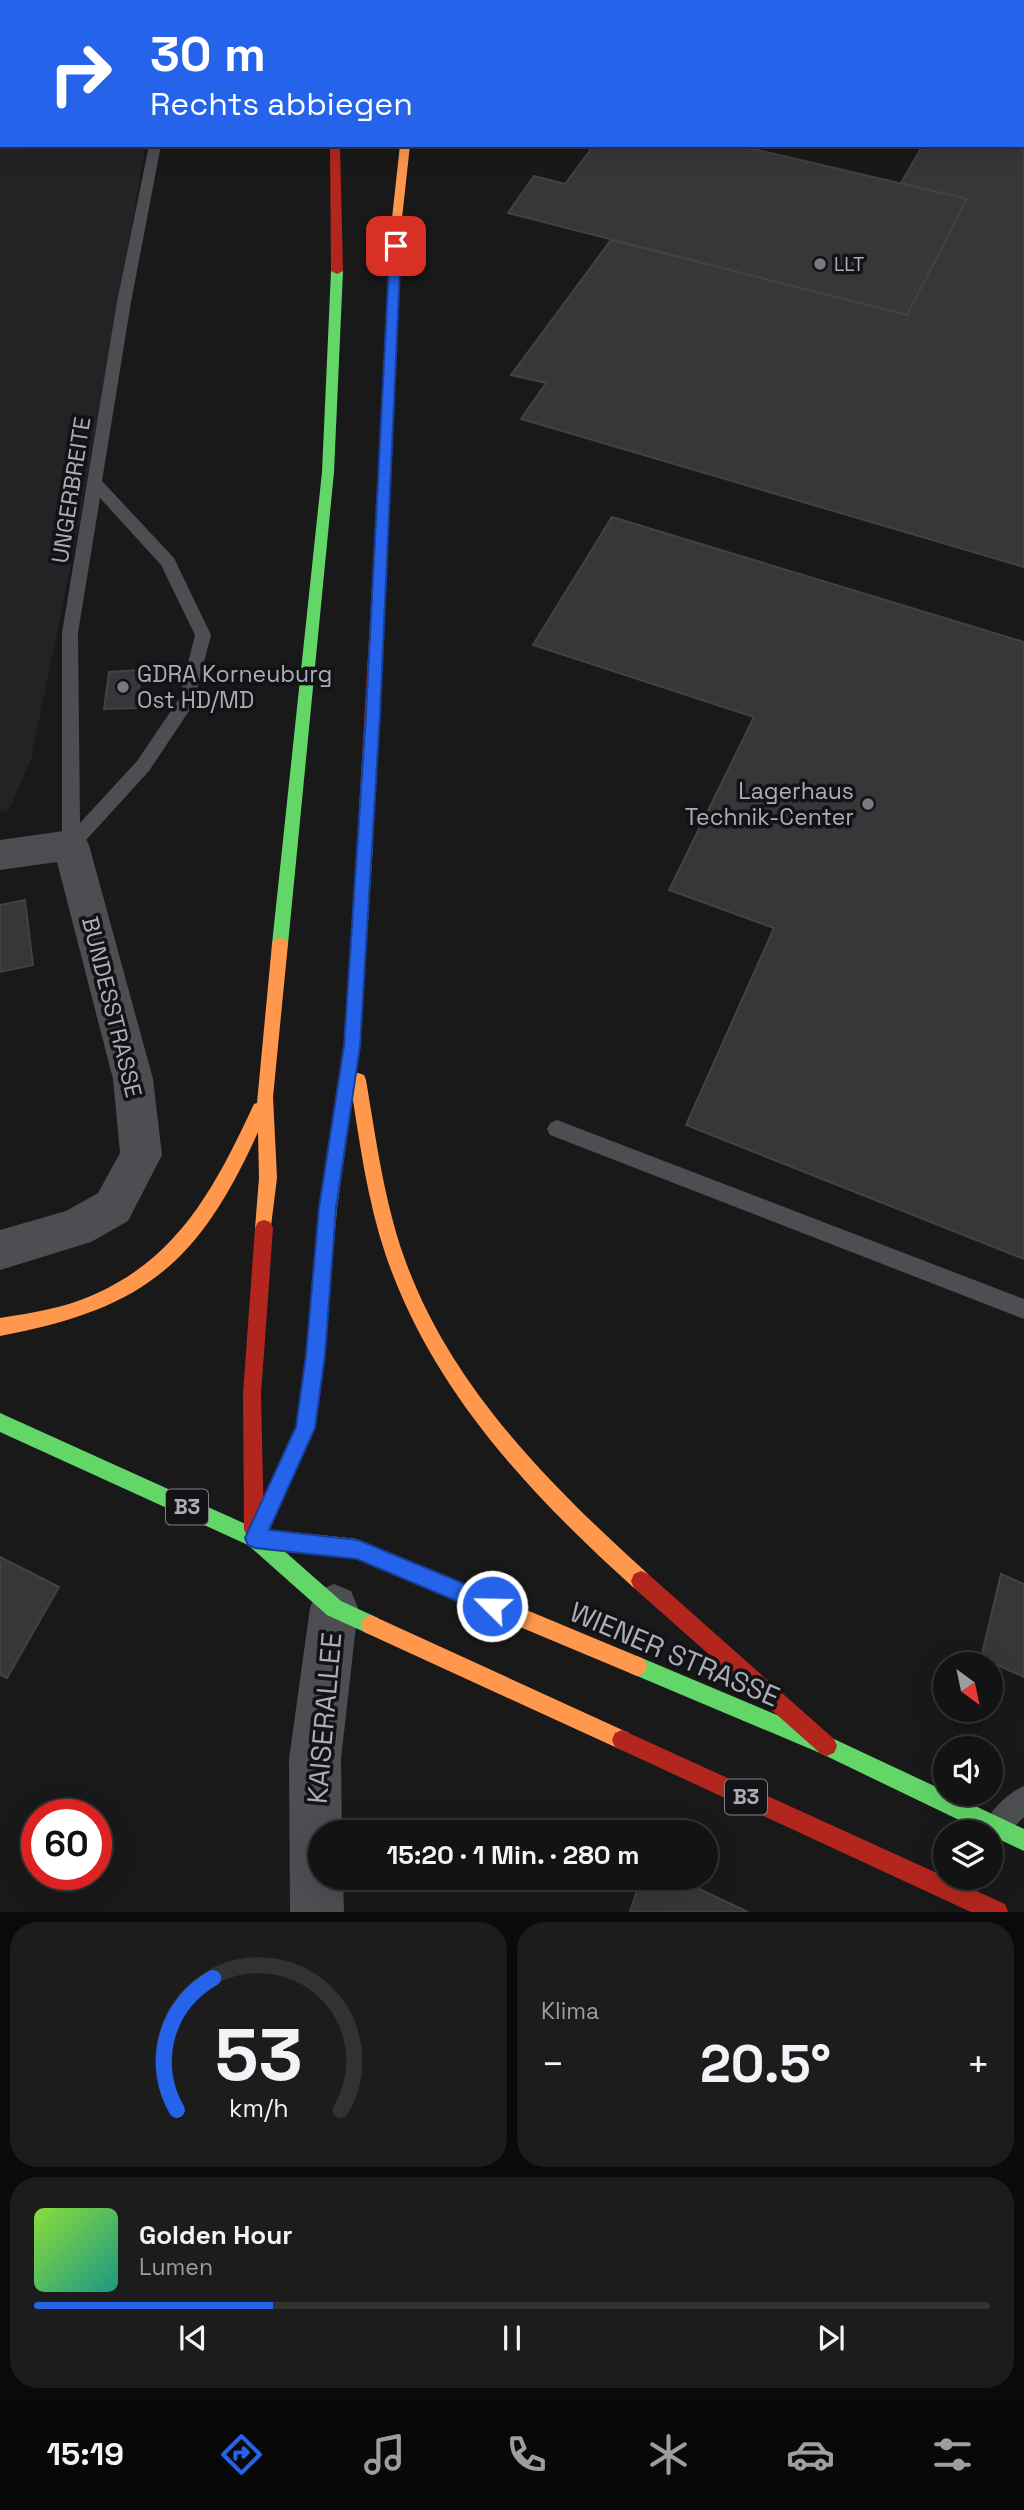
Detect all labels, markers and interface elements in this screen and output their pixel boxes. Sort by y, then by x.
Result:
text: 30 m [150,23,266,85]
icon: right [35,28,126,119]
text: Rechts abbiegen [150,84,413,124]
pin [366,216,426,276]
icon: arrive [377,227,415,265]
place label: LLT [834,252,864,277]
marker: LLT [812,256,828,272]
street label: UNGERBREITE [45,415,97,565]
place label: GDRA Korneuburg Ost HD/MD [137,659,332,715]
marker: GDRA Korneuburg Ost HD/MD [115,679,131,695]
place label: Lagerhaus Technik-Center [685,776,854,832]
marker: Lagerhaus Technik-Center [860,796,876,812]
street label: BUNDESSTRASSE [75,914,149,1100]
road number: B3 [166,1490,208,1524]
position arrow [455,1569,529,1643]
street label: WIENER STRASSE [565,1594,785,1714]
street label: KAISERALLEE [299,1631,349,1805]
north arrow [933,1652,1003,1722]
map controls [933,1652,1003,1890]
button: sound [933,1736,1003,1806]
road number: B3 [725,1780,767,1814]
speed limit sign: 60 [21,1799,112,1890]
button: layers [933,1820,1003,1890]
text: 15:20 · 1 Min. · 280 m [386,1838,640,1872]
text: Klima [541,1996,599,2026]
text: 53 [215,2009,302,2102]
text: 20.5° [700,2031,831,2097]
text: − [541,2040,565,2088]
text: + [966,2040,990,2088]
text: km/h [229,2092,288,2124]
text: Golden Hour [139,2218,293,2252]
text: Lumen [139,2252,213,2282]
icon: previous [174,2319,212,2357]
icon: pause [493,2319,531,2357]
icon: next [812,2319,850,2357]
icon: directions [217,2430,266,2479]
icon: music [360,2430,409,2479]
icon: phone [502,2430,551,2479]
icon: climate [644,2430,693,2479]
icon: car [786,2430,835,2479]
icon: filters [928,2430,977,2479]
text: 15:19 [47,2434,124,2474]

